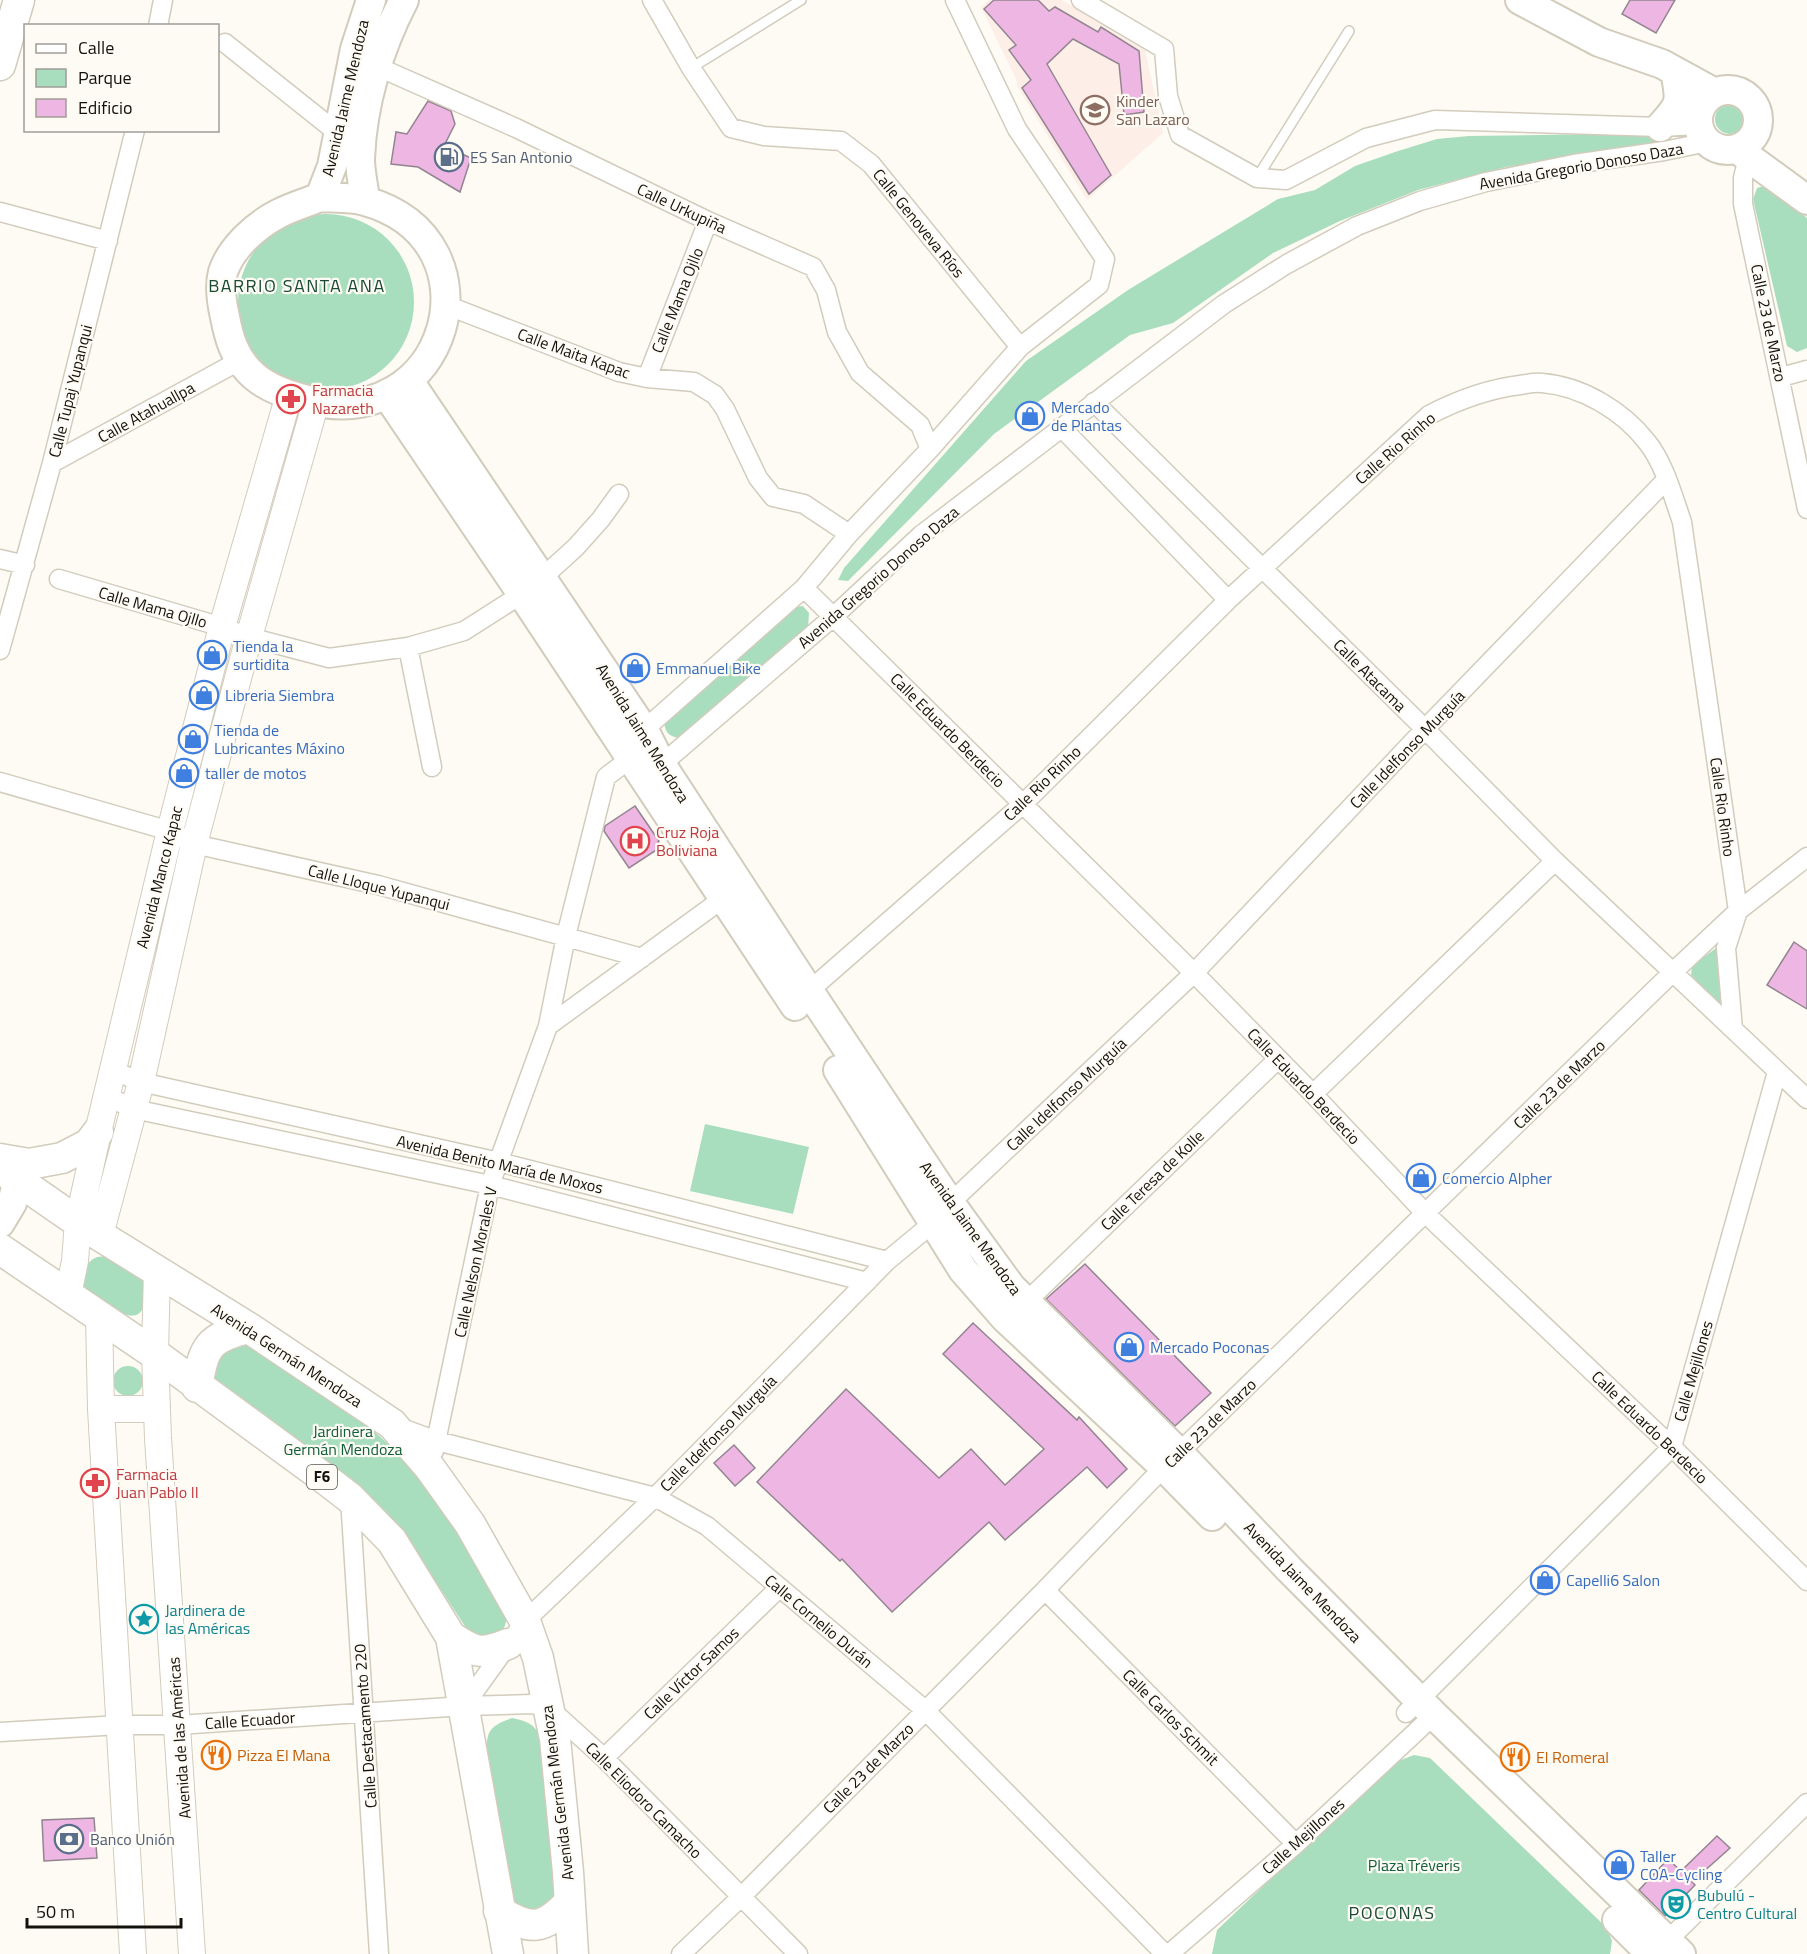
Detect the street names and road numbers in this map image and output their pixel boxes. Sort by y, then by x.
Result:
street label: Avenida Jaime Mendoza [315,17,375,179]
street label: Avenida Gregorio Donoso Daza [1477,136,1685,196]
street label: Calle Genoveva Ríos [867,163,971,283]
street label: Calle Urkupiña [633,177,731,239]
street label: Calle Mama Ojllo [645,244,709,356]
street label: Calle 23 de Marzo [1745,262,1793,384]
street label: Calle Maita Kapac [514,321,634,385]
street label: Calle Tupaj Yupanqui [42,322,98,460]
street label: Calle Atahuallpa [93,375,199,449]
street label: Calle Rio Rinho [1349,406,1441,490]
street label: Avenida Gregorio Donoso Daza [792,500,964,654]
street label: Calle Mama Ojllo [96,580,210,634]
street label: Calle Atacama [1328,633,1412,717]
street label: Avenida Jaime Mendoza [590,659,696,807]
street label: Calle Eduardo Berdecio [885,667,1011,793]
street label: Calle Idelfonso Murguía [1344,684,1470,814]
street label: Calle Rio Rinho [998,740,1086,826]
street label: Calle Rio Rinho [1704,756,1742,858]
street label: Avenida Manco Kapac [130,803,188,951]
street label: Calle Lloque Yupanqui [305,858,453,916]
street label: Calle Eduardo Berdecio [1242,1022,1366,1150]
street label: Calle Idelfonso Murguía [1000,1032,1132,1156]
street label: Calle 23 de Marzo [1508,1034,1610,1134]
street label: Calle Teresa de Kolle [1095,1124,1209,1236]
street label: Avenida Benito María de Moxos [394,1129,606,1199]
street label: Avenida Jaime Mendoza [914,1156,1028,1300]
street label: Calle Nelson Morales V [447,1184,503,1340]
street label: Avenida Germán Mendoza [207,1297,367,1413]
street label: Calle Mejillones [1667,1318,1719,1424]
street label: Calle Eduardo Berdecio [1586,1365,1714,1489]
street label: Calle Idelfonso Murguía [654,1369,782,1497]
street label: Calle 23 de Marzo [1159,1373,1261,1473]
road number: F6 [307,1465,337,1489]
street label: Avenida Jaime Mendoza [1239,1516,1367,1648]
street label: Calle Cornelio Durán [760,1568,878,1674]
street label: Calle Víctor Samos [638,1621,744,1725]
street label: Calle Destacamento 220 [347,1643,383,1809]
street label: Avenida de las Américas [161,1656,197,1820]
street label: Calle Carlos Schmit [1117,1663,1225,1771]
street label: Avenida Germán Mendoza [534,1704,580,1882]
street label: Calle Ecuador [204,1705,296,1735]
street label: Calle 23 de Marzo [817,1717,919,1819]
street label: Calle Eliodoro Camacho [580,1736,708,1864]
street label: Calle Mejillones [1256,1792,1350,1880]

